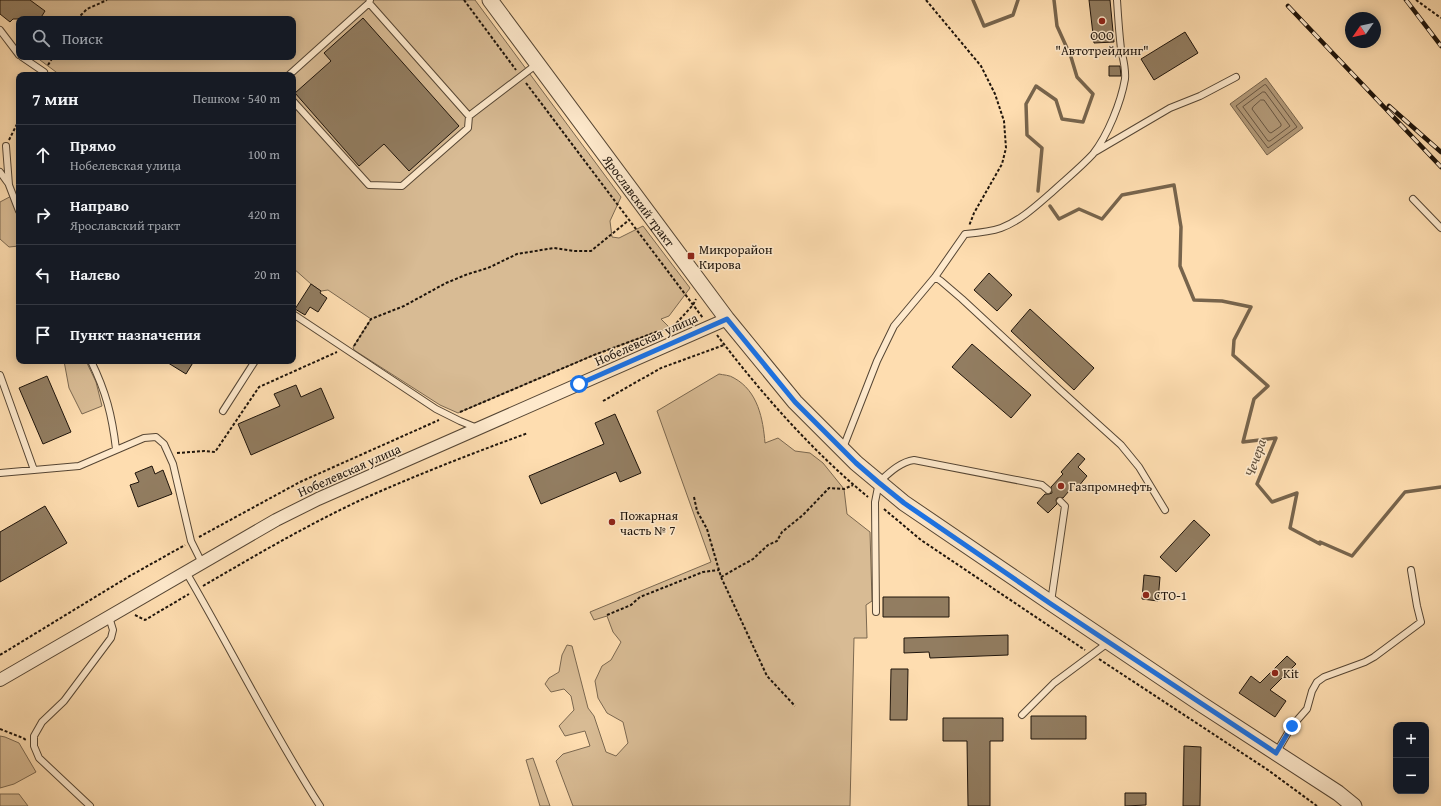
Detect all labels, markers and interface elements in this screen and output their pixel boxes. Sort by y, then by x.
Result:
north arrow [1345,12,1381,48]
search box [16,16,296,60]
marker: ООО "Автотрейдинг" [1097,16,1107,26]
place label: ООО "Автотрейдинг" [1055,26,1149,60]
icon: search [30,27,52,49]
text: Поиск [62,28,103,49]
text: 7 мин [32,86,78,111]
text: Пешком · 540 m [193,89,280,108]
text: Прямо [70,135,116,156]
icon: ahead [32,144,54,166]
text: 100 m [248,145,280,164]
street label: Ярославский тракт [598,150,680,251]
text: Нобелевская улица [70,156,181,175]
text: Направо [70,195,129,216]
icon: right [32,204,54,226]
text: 420 m [248,205,280,224]
text: Ярославский тракт [70,216,180,235]
place label: Микрорайон Кирова [699,240,773,274]
marker: Микрорайон Кирова [686,251,696,261]
icon: left [32,264,54,286]
text: Налево [70,264,120,285]
text: 20 m [254,265,280,284]
street label: Нобелевская улица [592,308,701,371]
icon: arrive [32,324,54,346]
text: Пункт назначения [70,324,201,345]
route start [570,375,588,393]
water label: Чечера [1239,436,1271,480]
street label: Нобелевская улица [295,439,404,502]
place label: Газпромнефть [1069,477,1152,496]
marker: Газпромнефть [1056,481,1066,491]
place label: Пожарная часть № 7 [620,506,678,540]
marker: Пожарная часть № 7 [607,517,617,527]
place label: СТО-1 [1154,586,1187,605]
marker: СТО-1 [1141,590,1151,600]
place label: Kit [1283,664,1299,683]
marker: Kit [1270,668,1280,678]
route end [1283,717,1301,735]
map controls [1393,722,1429,794]
button: + [1393,722,1429,758]
button: − [1393,758,1429,794]

